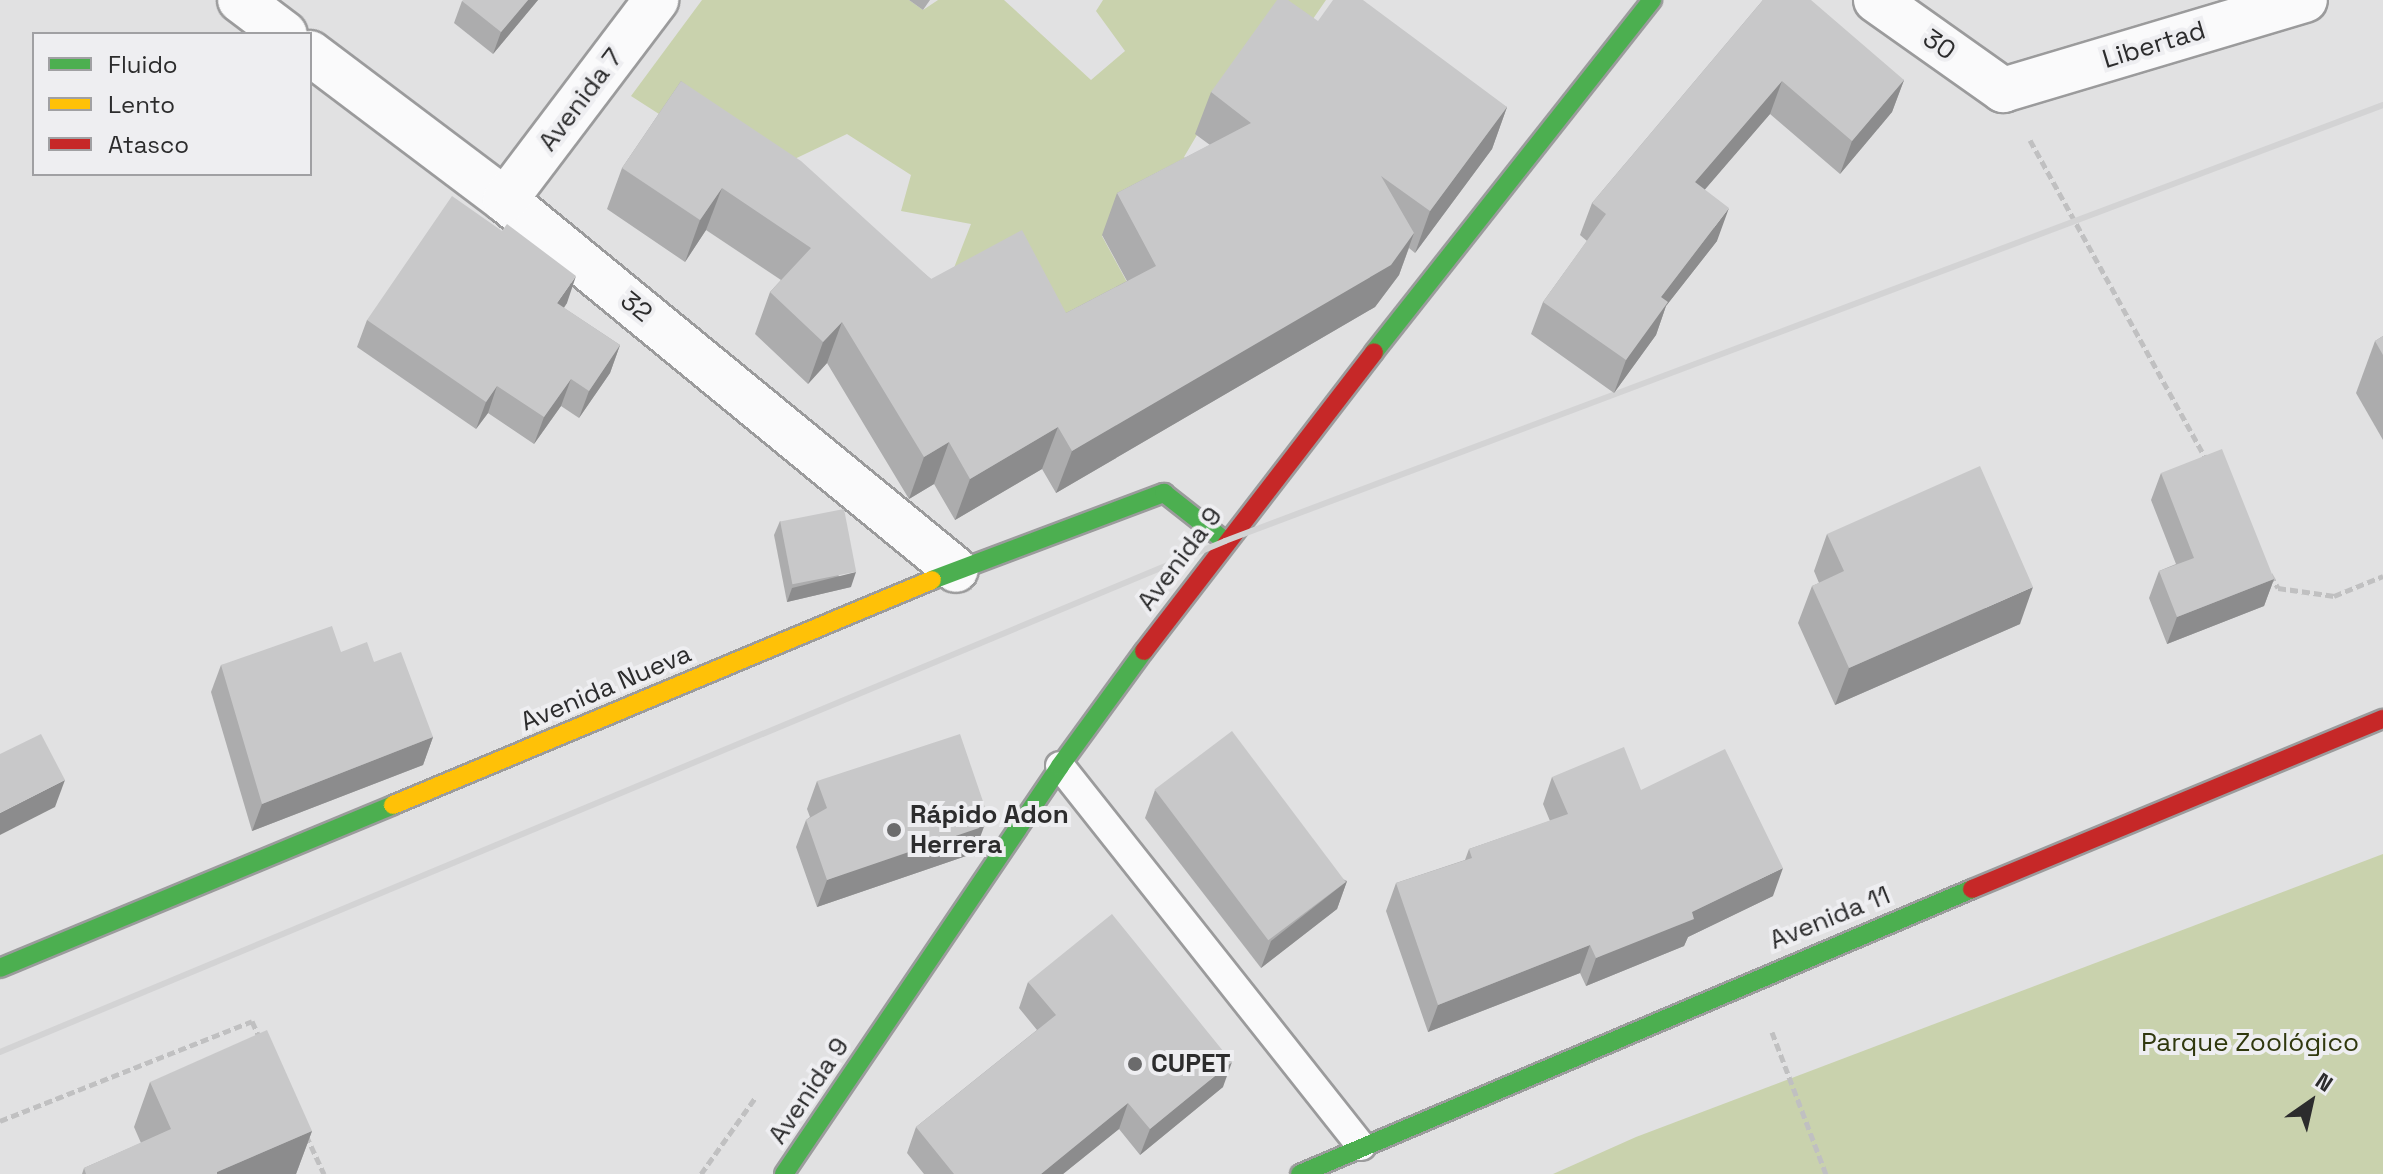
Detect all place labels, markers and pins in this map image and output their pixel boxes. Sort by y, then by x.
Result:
place label: Rápido Adon Herrera [910,799,1069,860]
marker: Rápido Adon Herrera [885,821,903,839]
place label: CUPET [1151,1048,1231,1080]
marker: CUPET [1126,1055,1144,1073]

